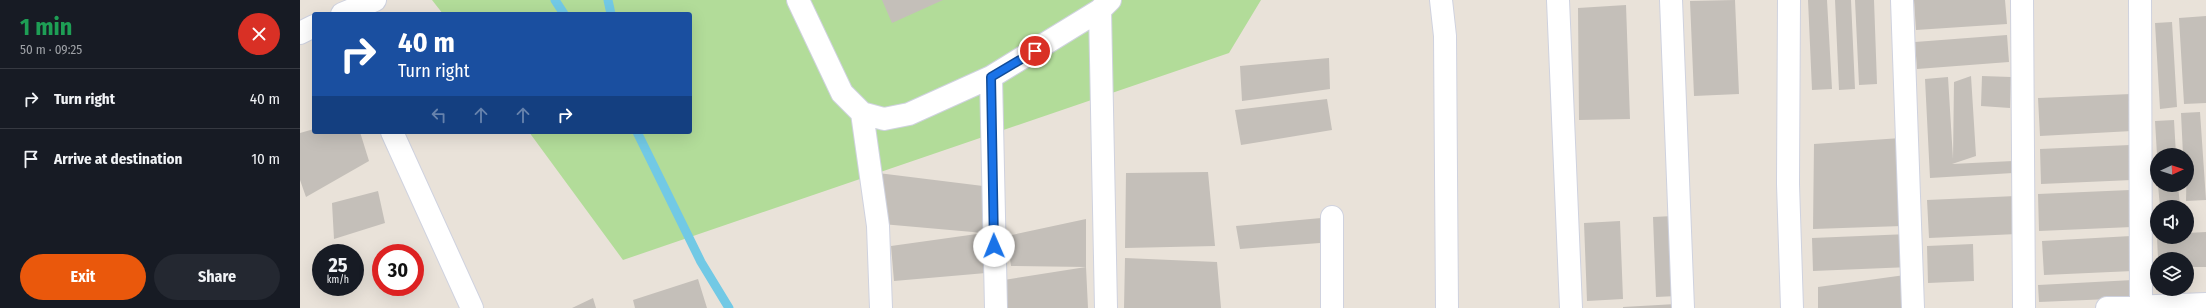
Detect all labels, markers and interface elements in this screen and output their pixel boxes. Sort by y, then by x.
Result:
text: 1 min [20,13,72,41]
button: close [238,13,280,55]
text: 40 m [398,26,455,59]
icon: right [332,28,384,80]
pin [1018,34,1052,68]
icon: arrive [1024,40,1046,62]
text: 50 m · 09:25 [20,42,82,57]
text: Turn right [398,60,470,82]
icon: right [20,88,42,110]
text: Turn right [54,90,115,108]
text: 40 m [250,90,280,108]
icon: left [428,104,450,126]
icon: ahead [470,104,492,126]
icon: ahead [512,104,534,126]
icon: right [554,104,576,126]
icon: arrive [20,148,42,170]
north arrow [2150,148,2194,192]
map controls [2150,148,2194,296]
text: Arrive at destination [54,150,182,168]
text: 10 m [251,150,280,168]
button: sound [2150,200,2194,244]
position arrow [973,225,1015,267]
speed limit sign: 30 [372,244,424,296]
button: layers [2150,252,2194,296]
text: 25 [328,253,348,277]
button: Exit [20,254,146,300]
button: Share [154,254,280,300]
text: km/h [327,274,349,286]

